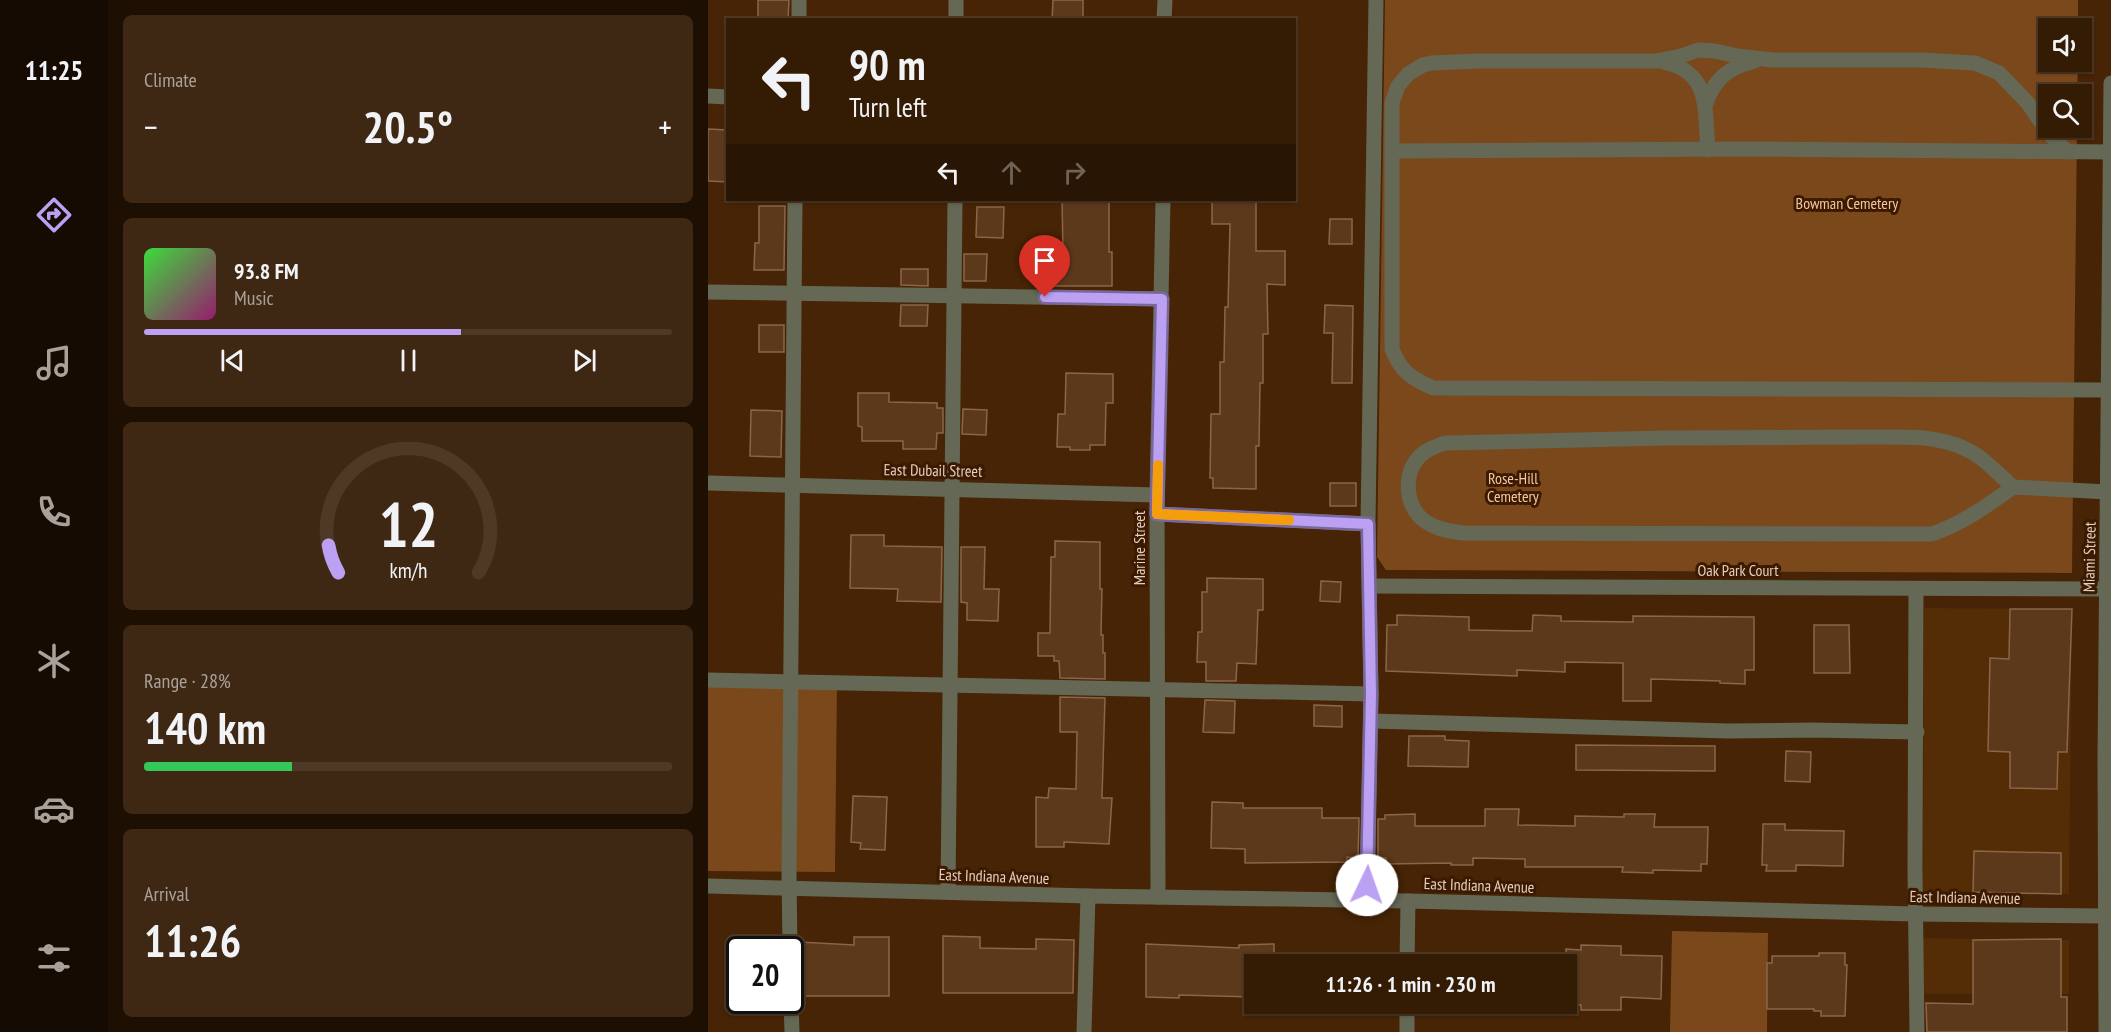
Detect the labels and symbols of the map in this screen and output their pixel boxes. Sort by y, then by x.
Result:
park label: Bowman Cemetery [1796,193,1898,213]
pin [1019,235,1070,297]
street label: East Dubail Street [883,459,983,481]
park label: Rose-Hill Cemetery [1487,468,1539,506]
street label: Marine Street [1129,510,1149,585]
street label: Miami Street [2078,521,2100,592]
street label: Oak Park Court [1697,560,1779,580]
position arrow [1335,853,1399,917]
street label: East Indiana Avenue [938,864,1050,888]
street label: East Indiana Avenue [1423,873,1535,897]
street label: East Indiana Avenue [1909,886,2021,908]
speed limit sign: 20 [726,936,804,1014]

